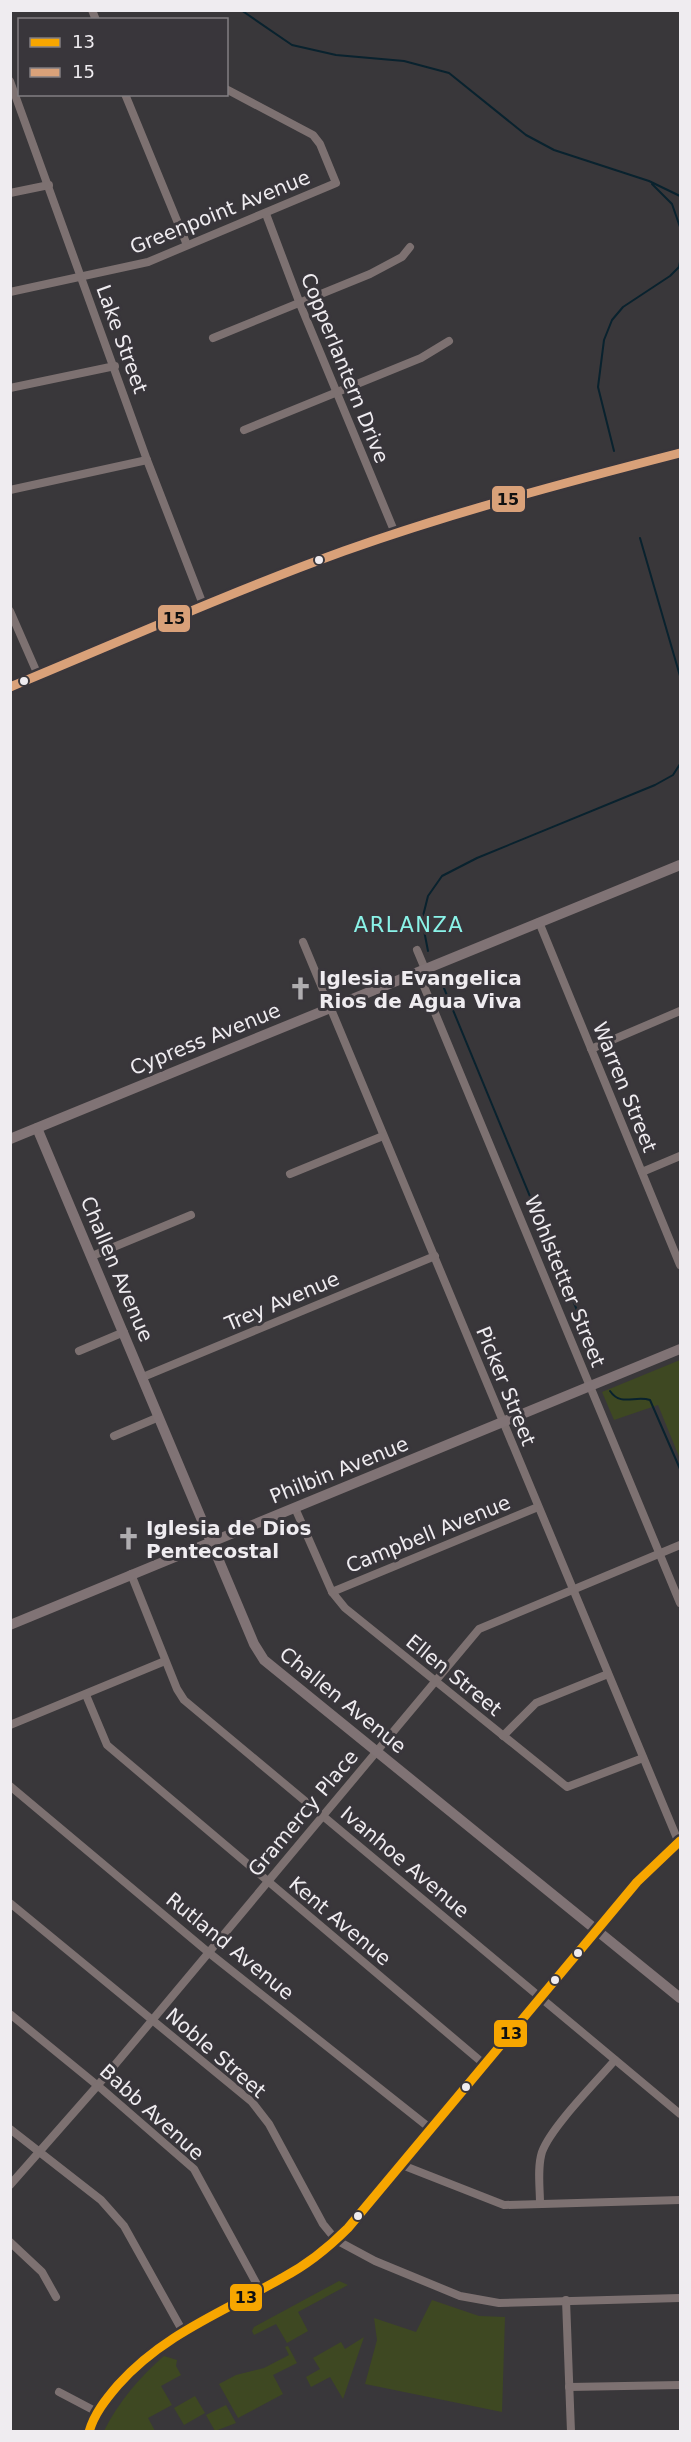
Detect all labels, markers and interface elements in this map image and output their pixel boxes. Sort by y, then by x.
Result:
legend [18,18,228,96]
text: 13 [72,31,95,52]
text: 15 [72,61,95,82]
street label: Greenpoint Avenue [126,165,314,259]
street label: Copperlantern Drive [296,269,394,467]
street label: Lake Street [91,281,153,397]
line badge: 15 [491,485,526,513]
text: 15 [497,490,519,509]
unlabelled marker [313,554,325,566]
line badge: 15 [157,604,191,633]
text: 15 [163,609,185,628]
unlabelled marker [18,675,30,687]
district label: ARLANZA [354,913,464,937]
place label: Iglesia Evangelica Rios de Agua Viva [319,966,522,1013]
church icon: Iglesia Evangelica Rios de Agua Viva [288,976,314,1002]
street label: Cypress Avenue [126,998,284,1080]
street label: Warren Street [588,1018,662,1156]
street label: Wohlstetter Street [520,1192,610,1370]
street label: Challen Avenue [76,1193,158,1345]
street label: Trey Avenue [220,1266,343,1336]
street label: Picker Street [471,1323,541,1449]
street label: Philbin Avenue [266,1431,412,1509]
street label: Campbell Avenue [342,1490,514,1578]
place label: Iglesia de Dios Pentecostal [146,1516,311,1563]
church icon: Iglesia de Dios Pentecostal [115,1526,141,1552]
street label: Ellen Street [401,1629,507,1721]
street label: Challen Avenue [275,1642,411,1758]
street label: Gramercy Place [243,1745,363,1881]
street label: Ivanhoe Avenue [336,1801,474,1923]
street label: Kent Avenue [284,1871,396,1971]
street label: Rutland Avenue [161,1887,299,2005]
unlabelled marker [572,1947,584,1959]
unlabelled marker [549,1974,561,1986]
street label: Noble Street [161,2003,271,2103]
line badge: 13 [493,2019,528,2048]
text: 13 [500,2024,522,2043]
street label: Babb Avenue [95,2059,209,2165]
unlabelled marker [460,2081,472,2093]
unlabelled marker [352,2210,364,2222]
line badge: 13 [229,2283,263,2312]
text: 13 [235,2288,257,2307]

